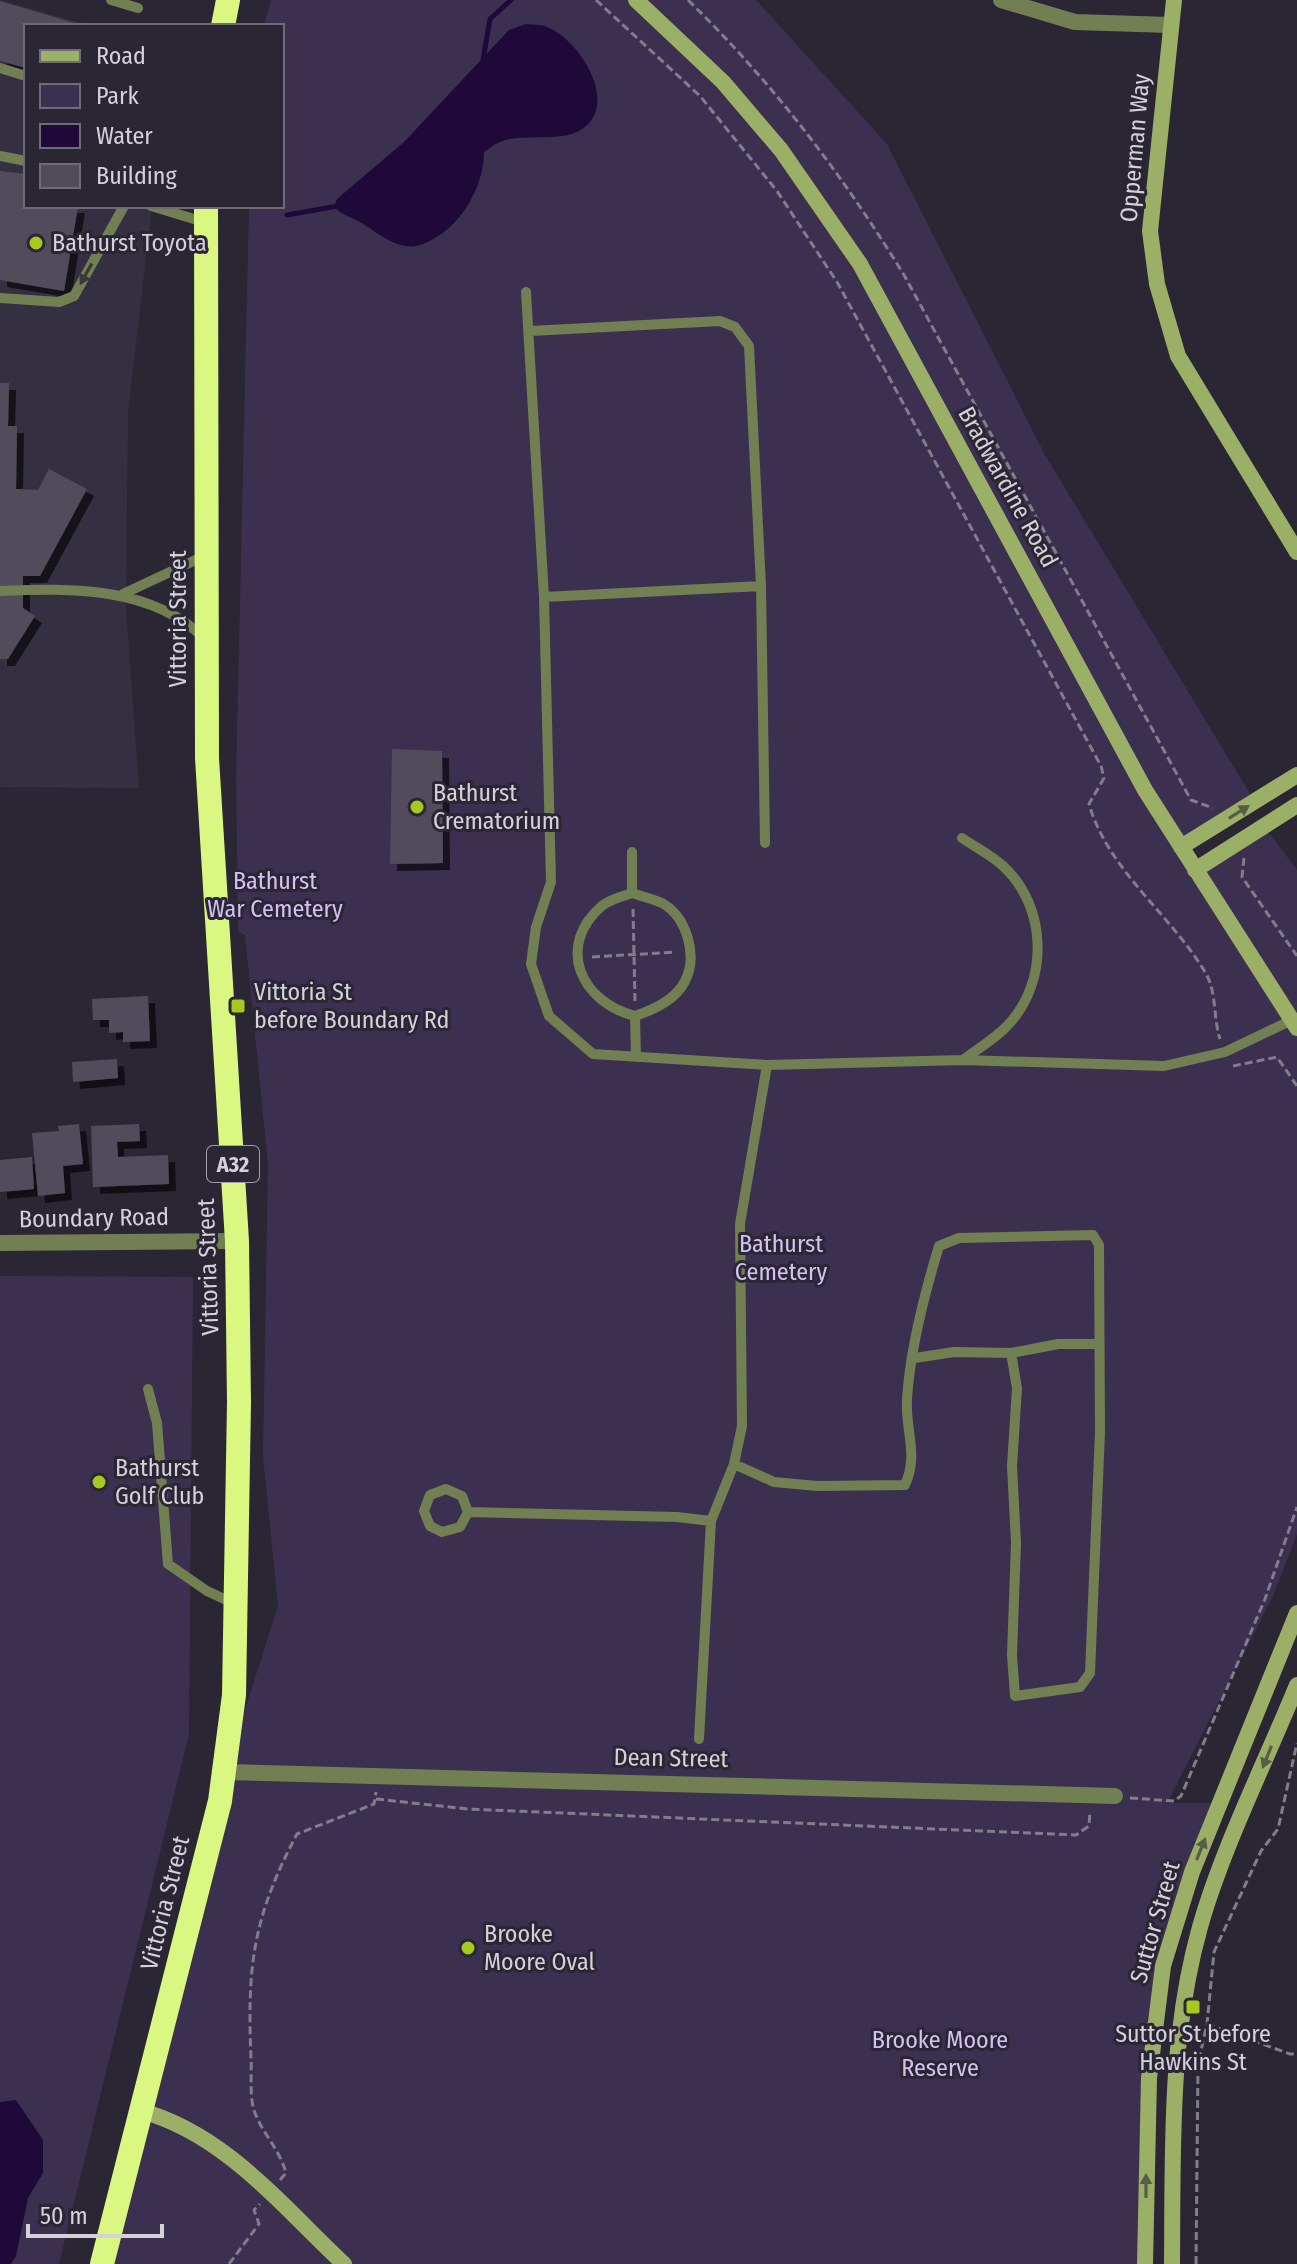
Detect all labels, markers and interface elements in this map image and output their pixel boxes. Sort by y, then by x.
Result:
legend [24,24,284,208]
text: Road [96,42,146,70]
street label: Opperman Way [1115,72,1155,223]
text: Park [96,82,139,110]
text: Water [96,122,153,150]
text: Building [96,162,178,190]
place label: Bathurst Toyota [52,229,207,257]
marker: Bathurst Toyota [27,234,45,252]
one-way arrow [80,263,94,285]
street label: Bradwardine Road [952,402,1064,572]
street label: Vittoria Street [164,550,192,688]
place label: Bathurst Crematorium [433,779,560,835]
marker: Bathurst Crematorium [408,798,426,816]
one-way arrow [1228,805,1251,820]
park label: Bathurst War Cemetery [207,867,343,923]
place label: Vittoria St before Boundary Rd [254,978,449,1034]
marker: Vittoria St before Boundary Rd [229,997,247,1015]
road number: A32 [207,1146,259,1182]
street label: Vittoria Street [192,1198,224,1336]
street label: Boundary Road [19,1203,169,1233]
park label: Bathurst Cemetery [735,1230,827,1286]
place label: Bathurst Golf Club [115,1454,204,1510]
marker: Bathurst Golf Club [90,1473,108,1491]
street label: Dean Street [613,1743,729,1773]
one-way arrow [1261,1745,1274,1769]
street label: Vittoria Street [135,1833,195,1973]
one-way arrow [1195,1837,1208,1861]
street label: Suttor Street [1124,1858,1186,1986]
place label: Brooke Moore Oval [484,1920,595,1976]
marker: Brooke Moore Oval [459,1939,477,1957]
marker: Suttor St before Hawkins St [1184,1998,1202,2016]
place label: Suttor St before Hawkins St [1115,2020,1271,2076]
park label: Brooke Moore Reserve [872,2026,1008,2082]
one-way arrow [1140,2173,1152,2198]
scale bar [28,2188,162,2238]
text: 50 m [40,2202,88,2230]

